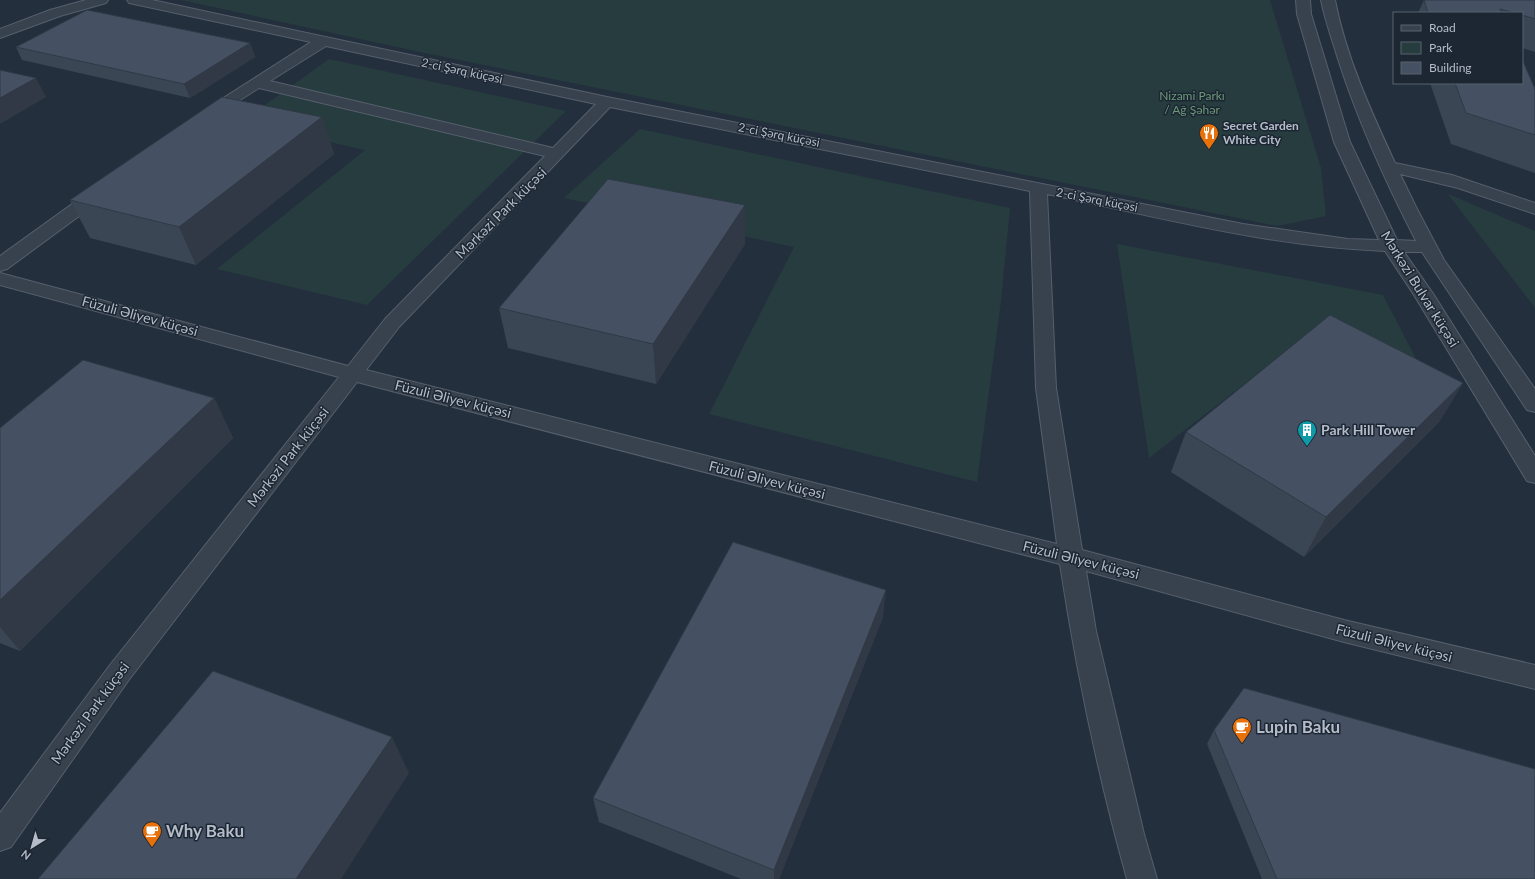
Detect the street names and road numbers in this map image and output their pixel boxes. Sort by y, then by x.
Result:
street label: 2-ci Şərq küçəsi [420,55,504,86]
street label: 2-ci Şərq küçəsi [737,119,821,150]
street label: Mərkəzi Park küçəsi [451,163,550,262]
street label: 2-ci Şərq küçəsi [1055,184,1139,215]
street label: Mərkəzi Bulvar küçəsi [1378,228,1463,350]
street label: Füzuli Əliyev küçəsi [80,292,200,339]
street label: Füzuli Əliyev küçəsi [393,376,513,421]
street label: Mərkəzi Park küçəsi [243,403,332,510]
street label: Füzuli Əliyev küçəsi [707,457,827,502]
street label: Füzuli Əliyev küçəsi [1021,537,1141,582]
street label: Füzuli Əliyev küçəsi [1334,620,1454,665]
street label: Mərkəzi Park küçəsi [47,658,132,767]

